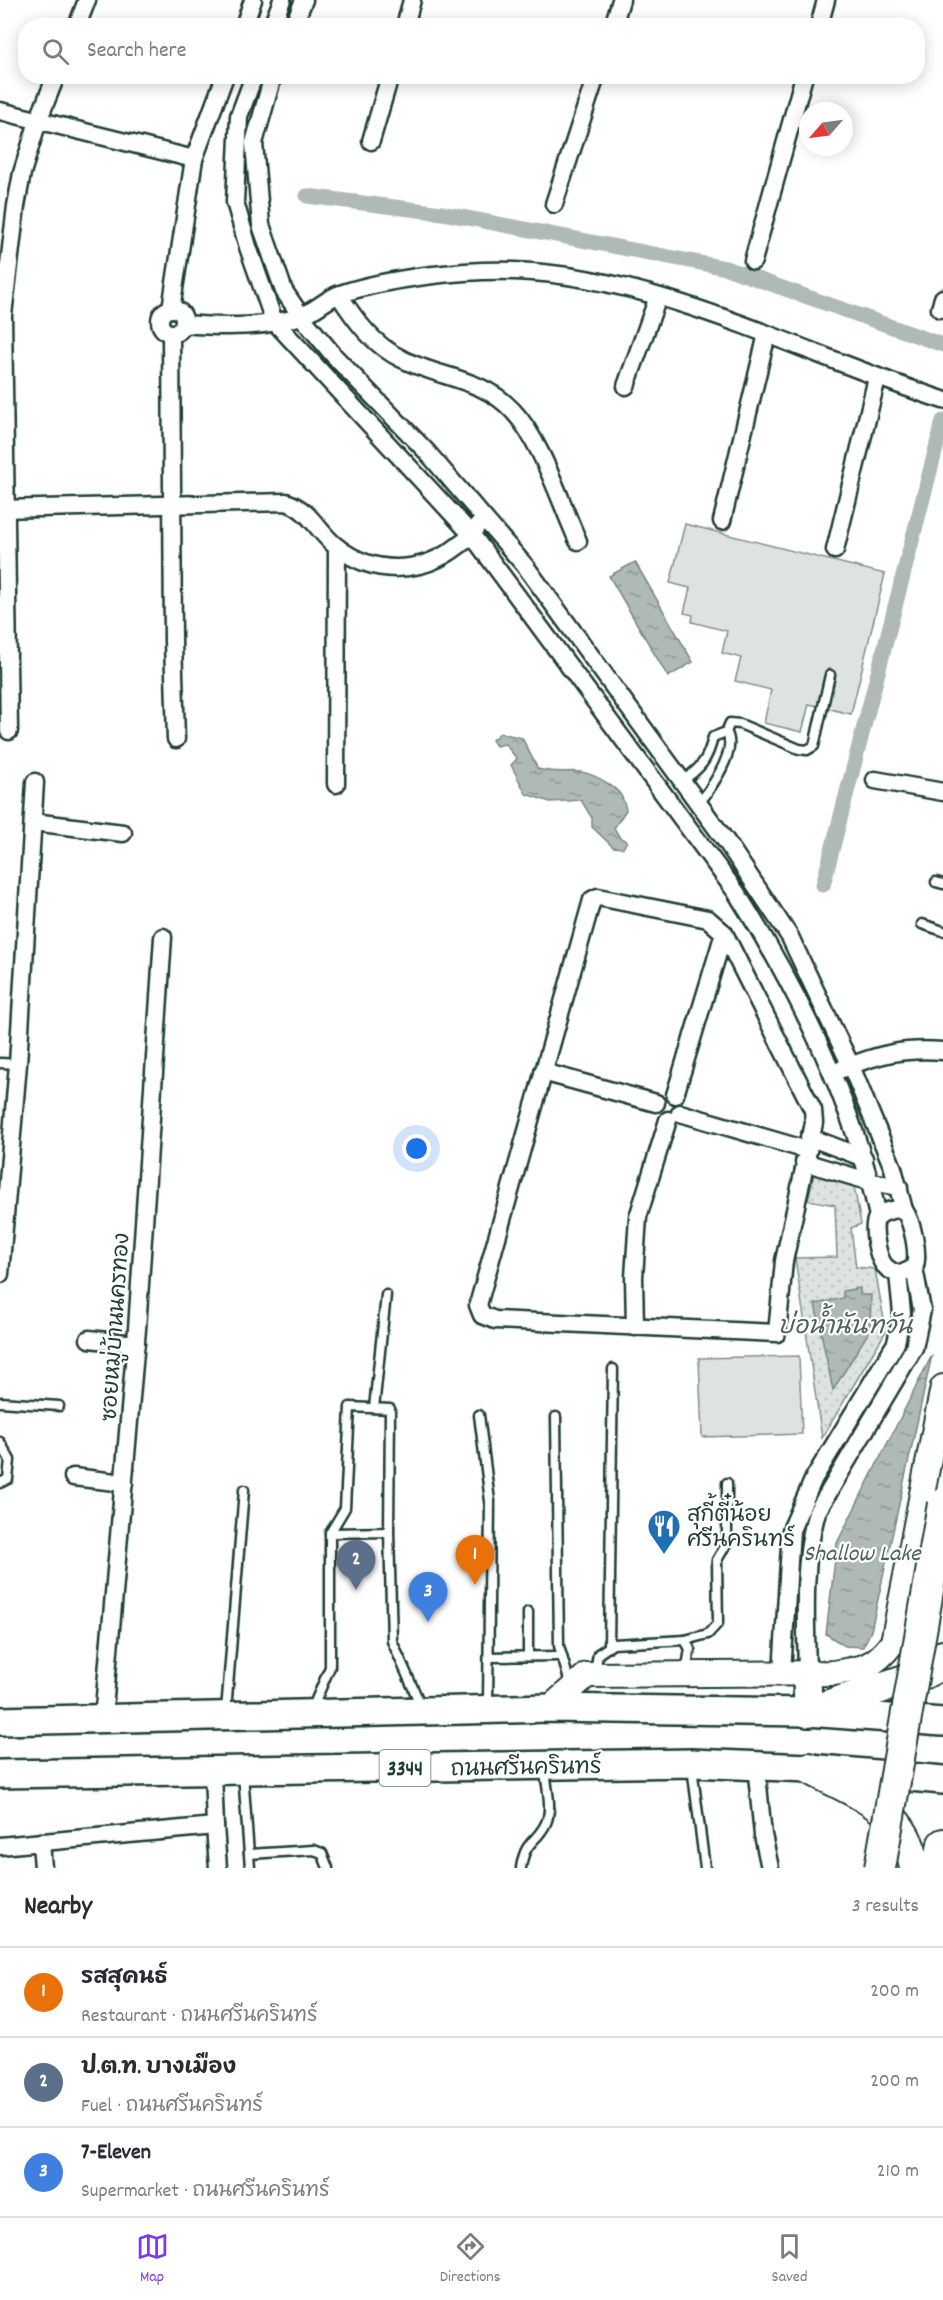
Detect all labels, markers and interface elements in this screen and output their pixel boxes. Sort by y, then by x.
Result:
search box [18,18,925,84]
icon: search [39,35,72,68]
text: Search here [87,36,186,67]
north arrow [799,102,853,156]
your location [402,1134,431,1163]
street label: ซอยหมู่บ้านนครทอง [93,1232,140,1423]
water label: บ่อน้ำนันทวัน [778,1303,914,1345]
place label: สุกี้ตี๋น้อย ศรีนครินทร์ [687,1492,795,1557]
restaurant icon: สุกี้ตี๋น้อย ศรีนครินทร์ [646,1508,682,1555]
pin: 1 [456,1536,494,1585]
water label: Shallow Lake [803,1538,922,1572]
pin: 2 [336,1540,376,1590]
pin: 3 [408,1572,448,1622]
road number: 3344 [380,1750,430,1786]
street label: ถนนศรีนครินทร์ [450,1751,602,1786]
text: Nearby [24,1889,92,1926]
text: 3 results [852,1893,919,1921]
text: รสสุคนธ์ [81,1963,168,1994]
text: 1 [41,1978,46,2006]
text: 200 m [870,1978,919,2006]
text: Restaurant · ถนนศรีนครินทร์ [81,2003,318,2031]
text: ป.ต.ท. บางเมือง [81,2053,236,2084]
text: 2 [39,2068,48,2096]
text: 200 m [870,2068,919,2096]
text: Fuel · ถนนศรีนครินทร์ [81,2093,263,2121]
text: 7-Eleven [81,2138,151,2169]
text: 3 [39,2158,48,2186]
text: 210 m [877,2158,919,2186]
text: Supermarket · ถนนศรีนครินทร์ [81,2178,330,2206]
tab: Map [136,2230,169,2289]
tab: Directions [440,2230,500,2289]
tab: Saved [772,2230,807,2289]

